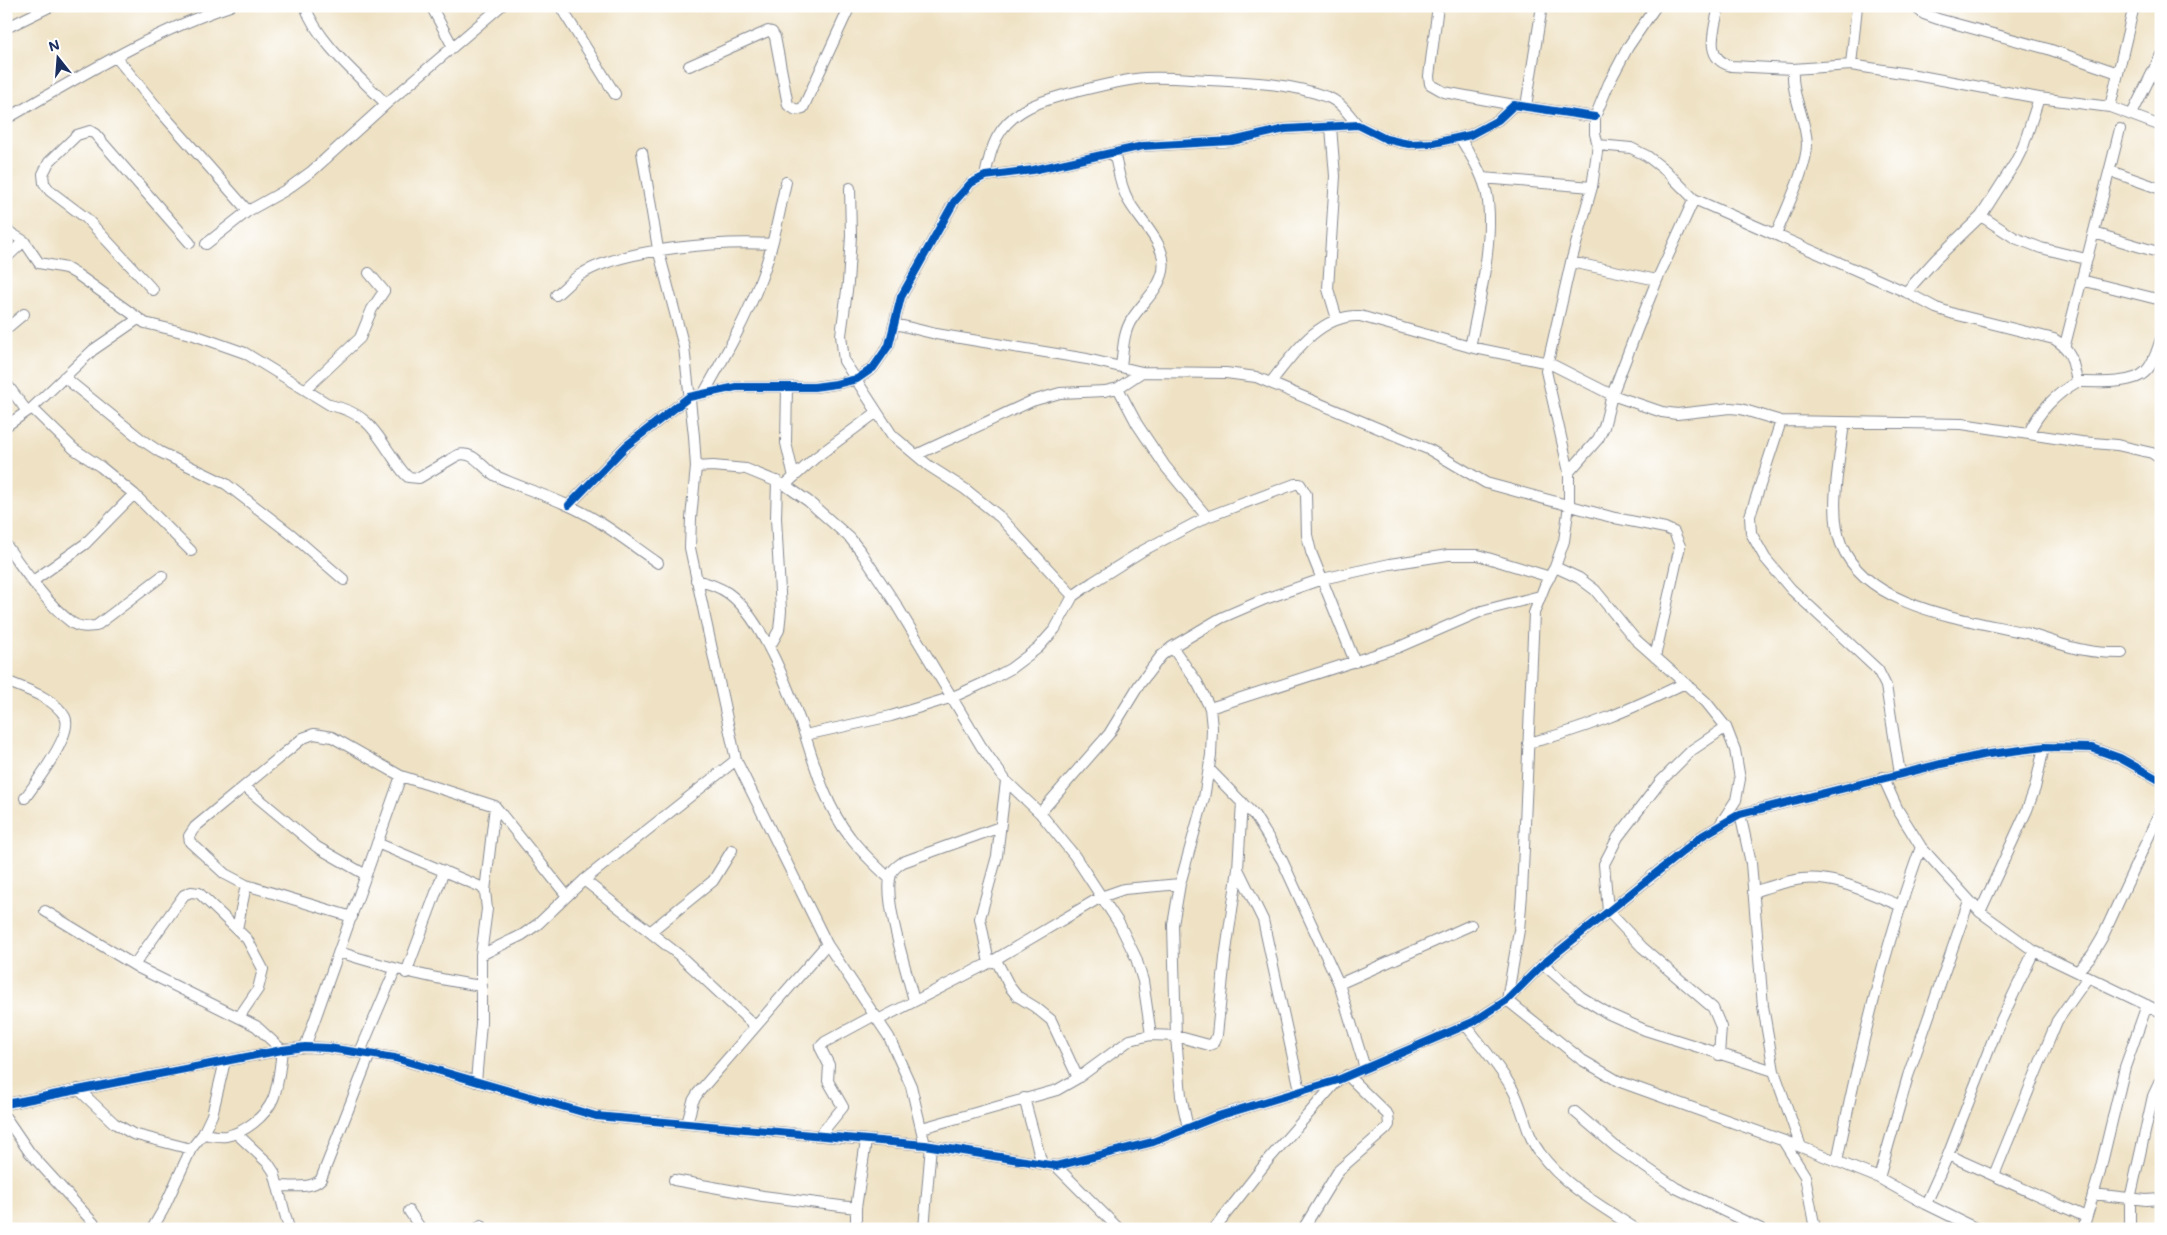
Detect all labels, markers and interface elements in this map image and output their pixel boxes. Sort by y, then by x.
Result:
north arrow [32,32,82,82]
text: N [46,34,62,56]

